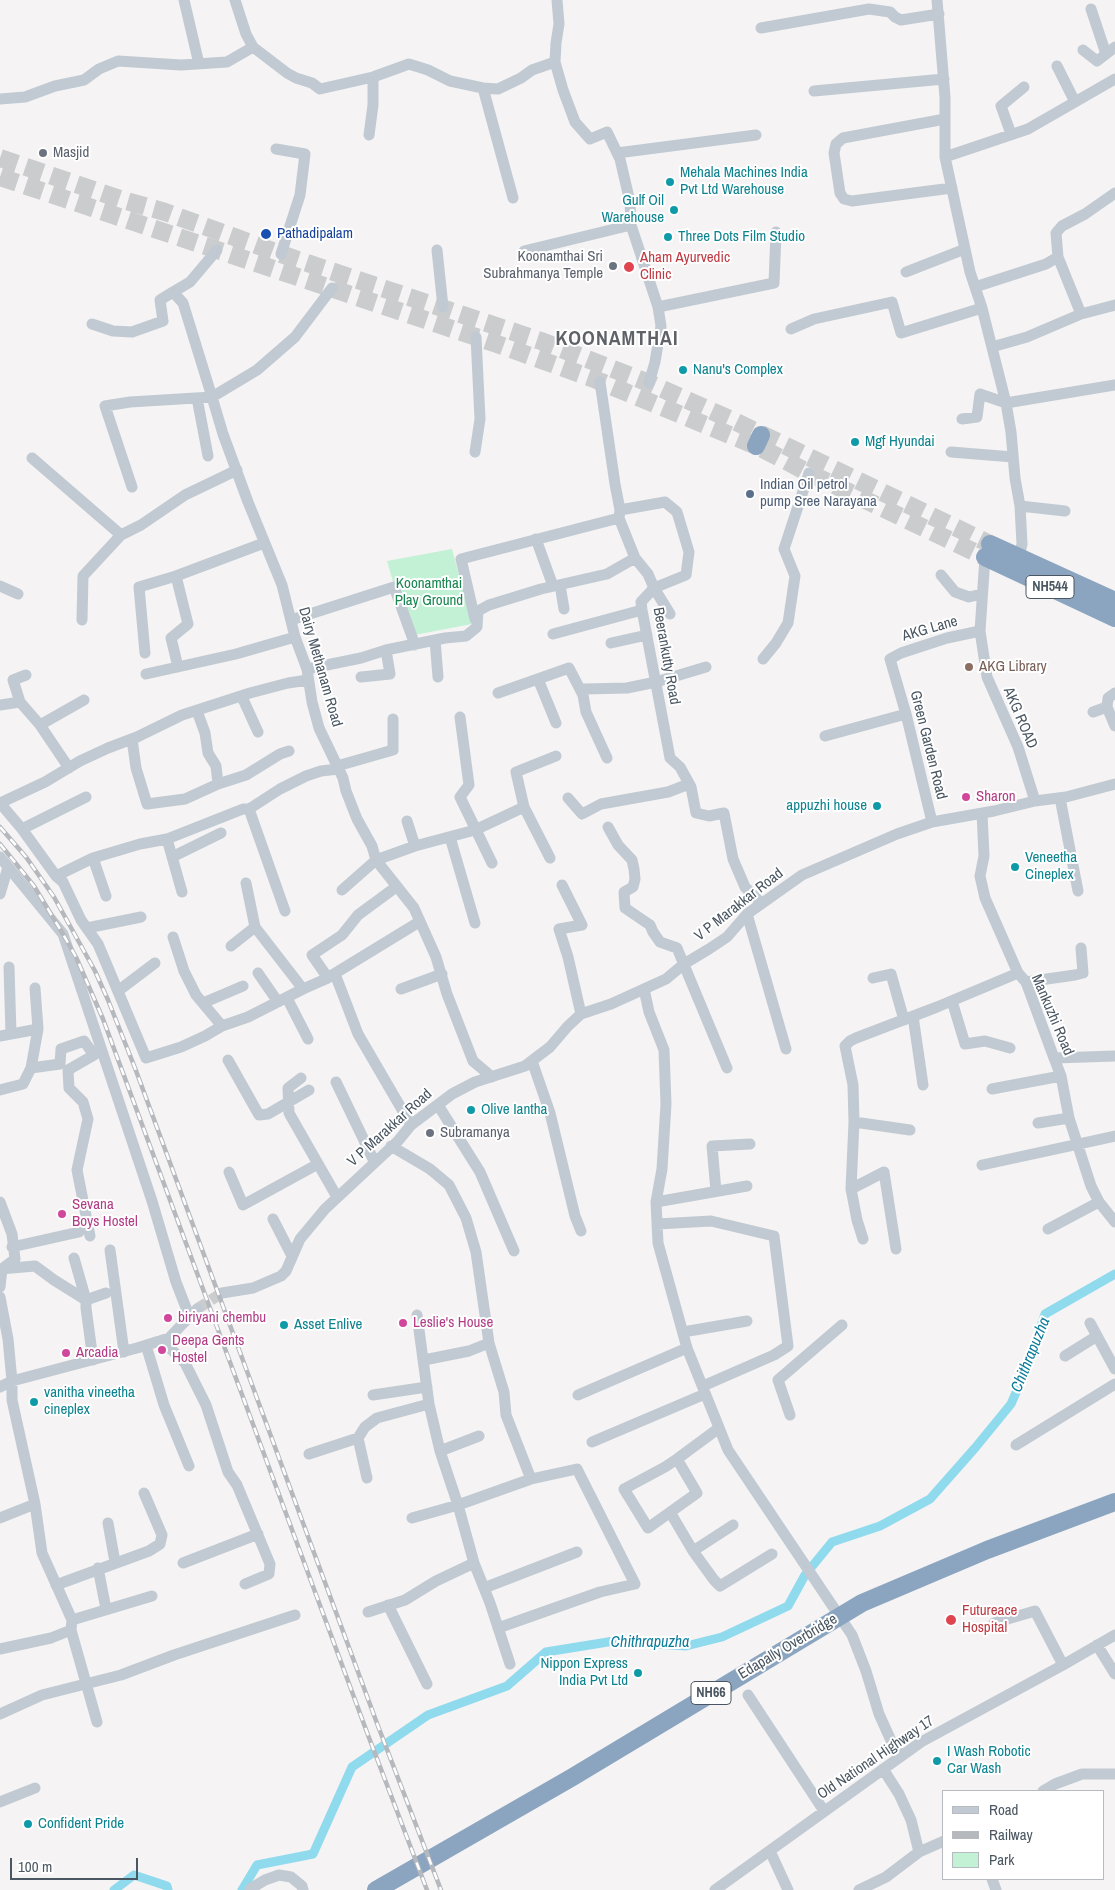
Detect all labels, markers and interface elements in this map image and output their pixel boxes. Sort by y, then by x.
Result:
place label: Masjid [53,144,89,162]
marker: Masjid [37,147,49,159]
place label: Mehala Machines India Pvt Ltd Warehouse [680,164,808,199]
marker: Mehala Machines India Pvt Ltd Warehouse [664,176,676,188]
place label: Gulf Oil Warehouse [602,192,664,227]
marker: Gulf Oil Warehouse [668,204,680,216]
place label: Pathadipalam [277,225,353,243]
marker: Pathadipalam [259,227,273,241]
place label: Three Dots Film Studio [678,228,805,246]
marker: Three Dots Film Studio [662,231,674,243]
place label: Koonamthai Sri Subrahmanya Temple [483,248,603,283]
place label: Aham Ayurvedic Clinic [640,249,730,284]
marker: Koonamthai Sri Subrahmanya Temple [607,260,619,272]
marker: Aham Ayurvedic Clinic [622,260,636,274]
district label: KOONAMTHAI [554,328,680,352]
place label: Nanu's Complex [693,361,783,379]
marker: Nanu's Complex [677,364,689,376]
place label: Mgf Hyundai [865,433,935,451]
marker: Mgf Hyundai [849,436,861,448]
place label: Indian Oil petrol pump Sree Narayana [760,476,877,511]
marker: Indian Oil petrol pump Sree Narayana [744,488,756,500]
park label: Koonamthai Play Ground [395,575,463,610]
road number: NH544 [1026,576,1074,598]
street label: Dairy Methanam Road [294,605,346,729]
street label: Beerankutty Road [649,606,683,706]
street label: AKG Lane [900,613,960,645]
place label: AKG Library [979,658,1047,676]
marker: AKG Library [963,661,975,673]
street label: AKG ROAD [999,685,1041,751]
street label: Green Garden Road [906,689,950,801]
place label: Sharon [976,788,1016,806]
marker: Sharon [960,791,972,803]
place label: appuzhi house [786,797,867,815]
marker: appuzhi house [871,800,883,812]
place label: Veneetha Cineplex [1025,849,1077,884]
marker: Veneetha Cineplex [1009,861,1021,873]
street label: V P Marakkar Road [691,865,787,945]
street label: Mankuzhi Road [1027,972,1077,1058]
street label: V P Marakkar Road [344,1085,436,1171]
place label: Olive Iantha [481,1101,547,1119]
marker: Olive Iantha [465,1104,477,1116]
place label: Subramanya [440,1124,510,1142]
marker: Subramanya [424,1127,436,1139]
place label: Sevana Boys Hostel [72,1196,138,1231]
marker: Sevana Boys Hostel [56,1208,68,1220]
place label: biriyani chembu [178,1309,266,1327]
marker: biriyani chembu [162,1312,174,1324]
place label: Leslie's House [413,1314,493,1332]
water label: Chithrapuzha [1007,1315,1055,1395]
place label: Asset Enlive [294,1316,362,1334]
marker: Leslie's House [397,1317,409,1329]
marker: Asset Enlive [278,1319,290,1331]
place label: Deepa Gents Hostel [172,1332,244,1367]
place label: Arcadia [76,1344,118,1362]
marker: Deepa Gents Hostel [156,1344,168,1356]
marker: Arcadia [60,1347,72,1359]
place label: vanitha vineetha cineplex [44,1384,135,1419]
marker: vanitha vineetha cineplex [28,1396,40,1408]
place label: Futureace Hospital [962,1602,1017,1637]
street label: Edapally Overbridge [735,1610,841,1684]
marker: Futureace Hospital [944,1613,958,1627]
water label: Chithrapuzha [611,1633,689,1653]
place label: Nippon Express India Pvt Ltd [540,1655,628,1690]
marker: Nippon Express India Pvt Ltd [632,1667,644,1679]
road number: NH66 [691,1682,731,1705]
street label: Old National Highway 17 [814,1712,938,1804]
place label: I Wash Robotic Car Wash [947,1743,1031,1778]
marker: I Wash Robotic Car Wash [931,1755,943,1767]
legend [942,1790,1105,1880]
text: Road [989,1799,1018,1820]
place label: Confident Pride [38,1815,124,1833]
marker: Confident Pride [22,1818,34,1830]
text: Railway [989,1824,1033,1845]
scale bar [12,1848,140,1880]
text: Park [989,1849,1014,1870]
text: 100 m [18,1856,52,1877]

